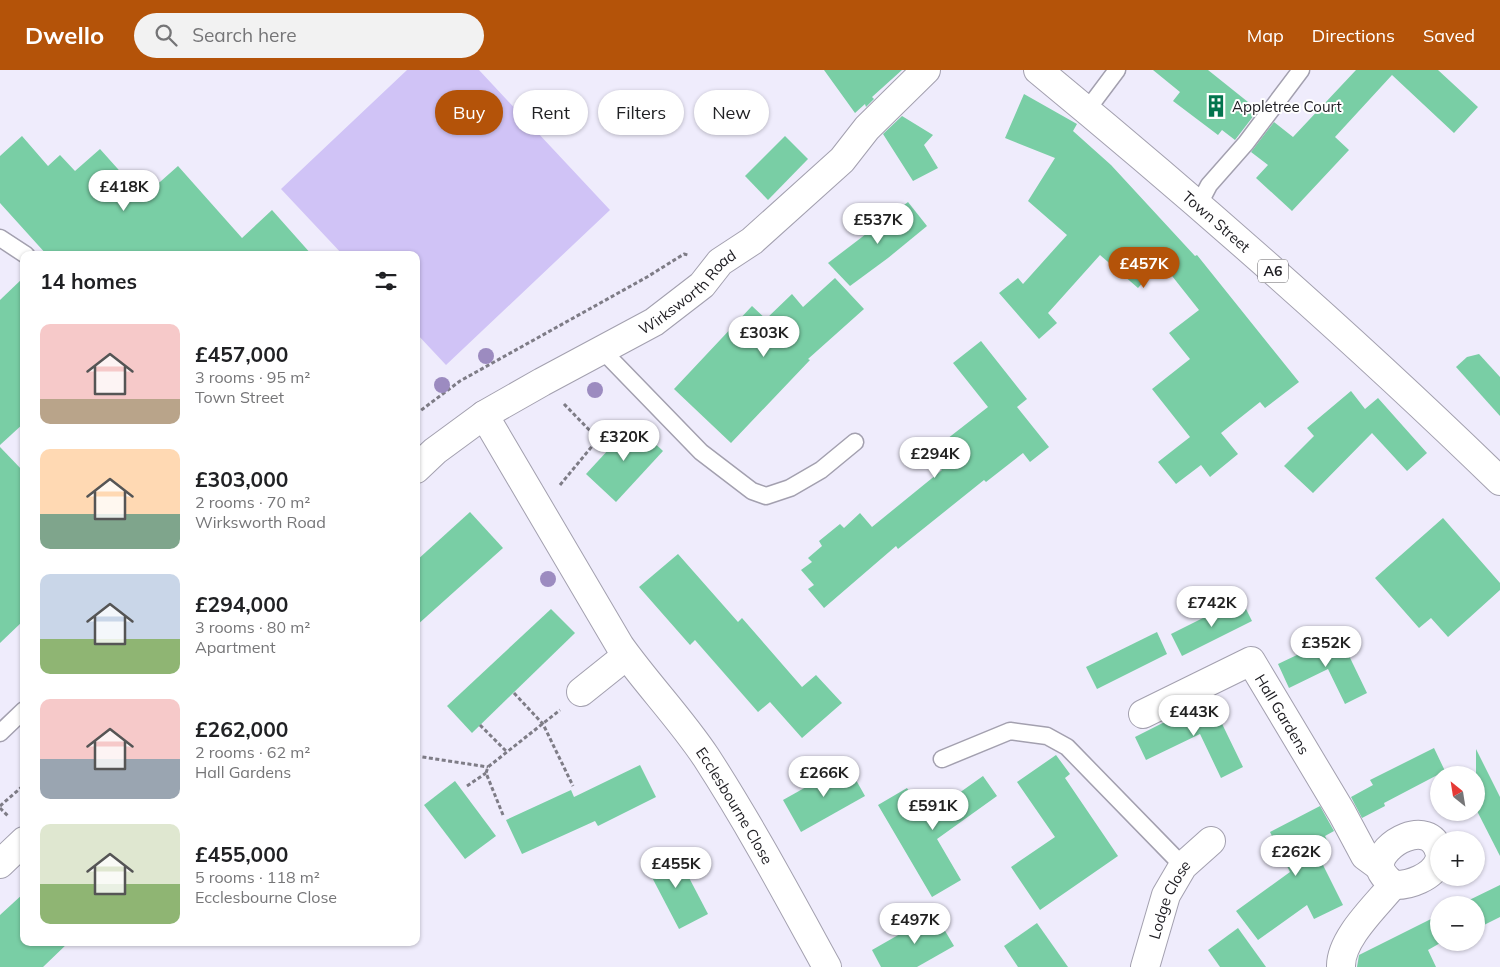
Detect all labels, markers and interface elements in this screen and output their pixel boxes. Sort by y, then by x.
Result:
search box [134,13,484,58]
text: Dwello [25,20,104,50]
icon: search [152,21,180,49]
text: Search here [192,23,297,47]
text: Map [1247,24,1284,47]
text: Directions [1312,24,1395,47]
text: Saved [1423,24,1475,47]
chip: Buy [435,90,503,135]
chip: Rent [513,90,588,135]
chip: Filters [598,90,684,135]
chip: New [694,90,769,135]
building icon: Appletree Court [1203,93,1229,119]
place label: Appletree Court [1232,97,1342,116]
pin: £418K [89,170,159,212]
text: £418K [99,176,149,196]
street label: Town Street [1179,187,1254,256]
pin: £537K [843,202,913,245]
text: £537K [853,209,903,229]
street label: Wirksworth Road [635,245,739,338]
pin: £457K [1109,246,1179,289]
text: £457K [1119,253,1169,273]
road number: A6 [1258,260,1288,282]
icon: filters [372,267,400,295]
text: 14 homes [40,268,137,294]
pin: £303K [729,316,799,358]
text: £303K [739,322,789,342]
text: £457,000 [195,341,288,367]
icon: home [80,344,140,404]
text: 3 rooms · 95 m² [195,367,310,387]
text: Town Street [195,387,284,407]
pin: £320K [589,420,659,462]
text: £320K [599,426,649,446]
pin: £294K [900,436,970,479]
text: £294K [910,443,960,463]
text: £303,000 [195,466,288,492]
icon: home [80,469,140,529]
text: 2 rooms · 70 m² [195,492,310,512]
text: Wirksworth Road [195,512,326,532]
pin: £742K [1177,586,1247,628]
text: £294,000 [195,591,288,617]
text: £742K [1187,592,1237,612]
icon: home [80,594,140,654]
text: 3 rooms · 80 m² [195,617,310,637]
pin: £352K [1291,626,1361,668]
text: £352K [1301,632,1351,652]
text: Apartment [195,637,276,657]
street label: Hall Gardens [1251,670,1314,758]
pin: £443K [1159,694,1229,737]
text: £443K [1169,701,1219,721]
text: £262,000 [195,716,288,742]
icon: home [80,719,140,779]
text: 2 rooms · 62 m² [195,742,310,762]
street label: Ecclesbourne Close [692,743,778,867]
pin: £266K [789,756,859,798]
text: Hall Gardens [195,762,291,782]
text: £266K [799,762,849,782]
north arrow [1430,766,1485,821]
map controls [1430,766,1485,951]
pin: £591K [898,788,968,831]
text: £591K [908,795,958,815]
button: + [1430,831,1485,886]
pin: £262K [1261,834,1331,877]
text: £455,000 [195,841,288,867]
text: £262K [1271,841,1321,861]
icon: home [80,844,140,904]
pin: £455K [641,846,711,889]
text: £455K [651,853,701,873]
street label: Lodge Close [1144,855,1194,941]
text: 5 rooms · 118 m² [195,867,320,887]
text: Ecclesbourne Close [195,887,337,907]
button: − [1430,896,1485,951]
pin: £497K [880,902,950,945]
text: £497K [890,909,940,929]

